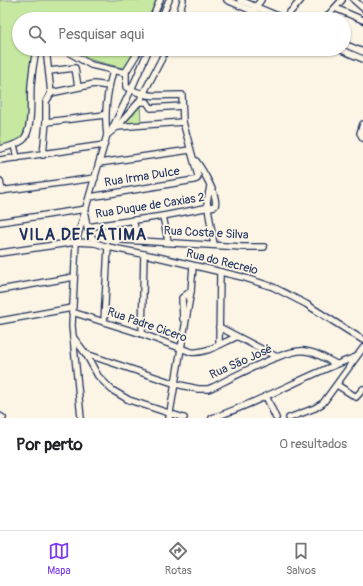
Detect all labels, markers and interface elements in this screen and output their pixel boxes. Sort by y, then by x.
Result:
search box [12,12,351,56]
icon: search [26,23,48,45]
text: Pesquisar aqui [58,25,144,44]
street label: Rua Irma Dulce [103,164,181,190]
street label: Rua Duque de Caxias 2 [94,190,206,222]
street label: Rua Costa e Silva [163,223,249,243]
district label: VILA DE FÁTIMA [19,224,147,245]
street label: Rua do Recreio [185,246,260,278]
street label: Rua Padre Cicero [105,304,189,346]
street label: Rua São José [207,341,275,383]
text: Por perto [16,434,83,455]
text: 0 resultados [279,436,347,452]
tab: Mapa [47,540,71,577]
tab: Rotas [165,540,192,577]
tab: Salvos [286,540,316,577]

